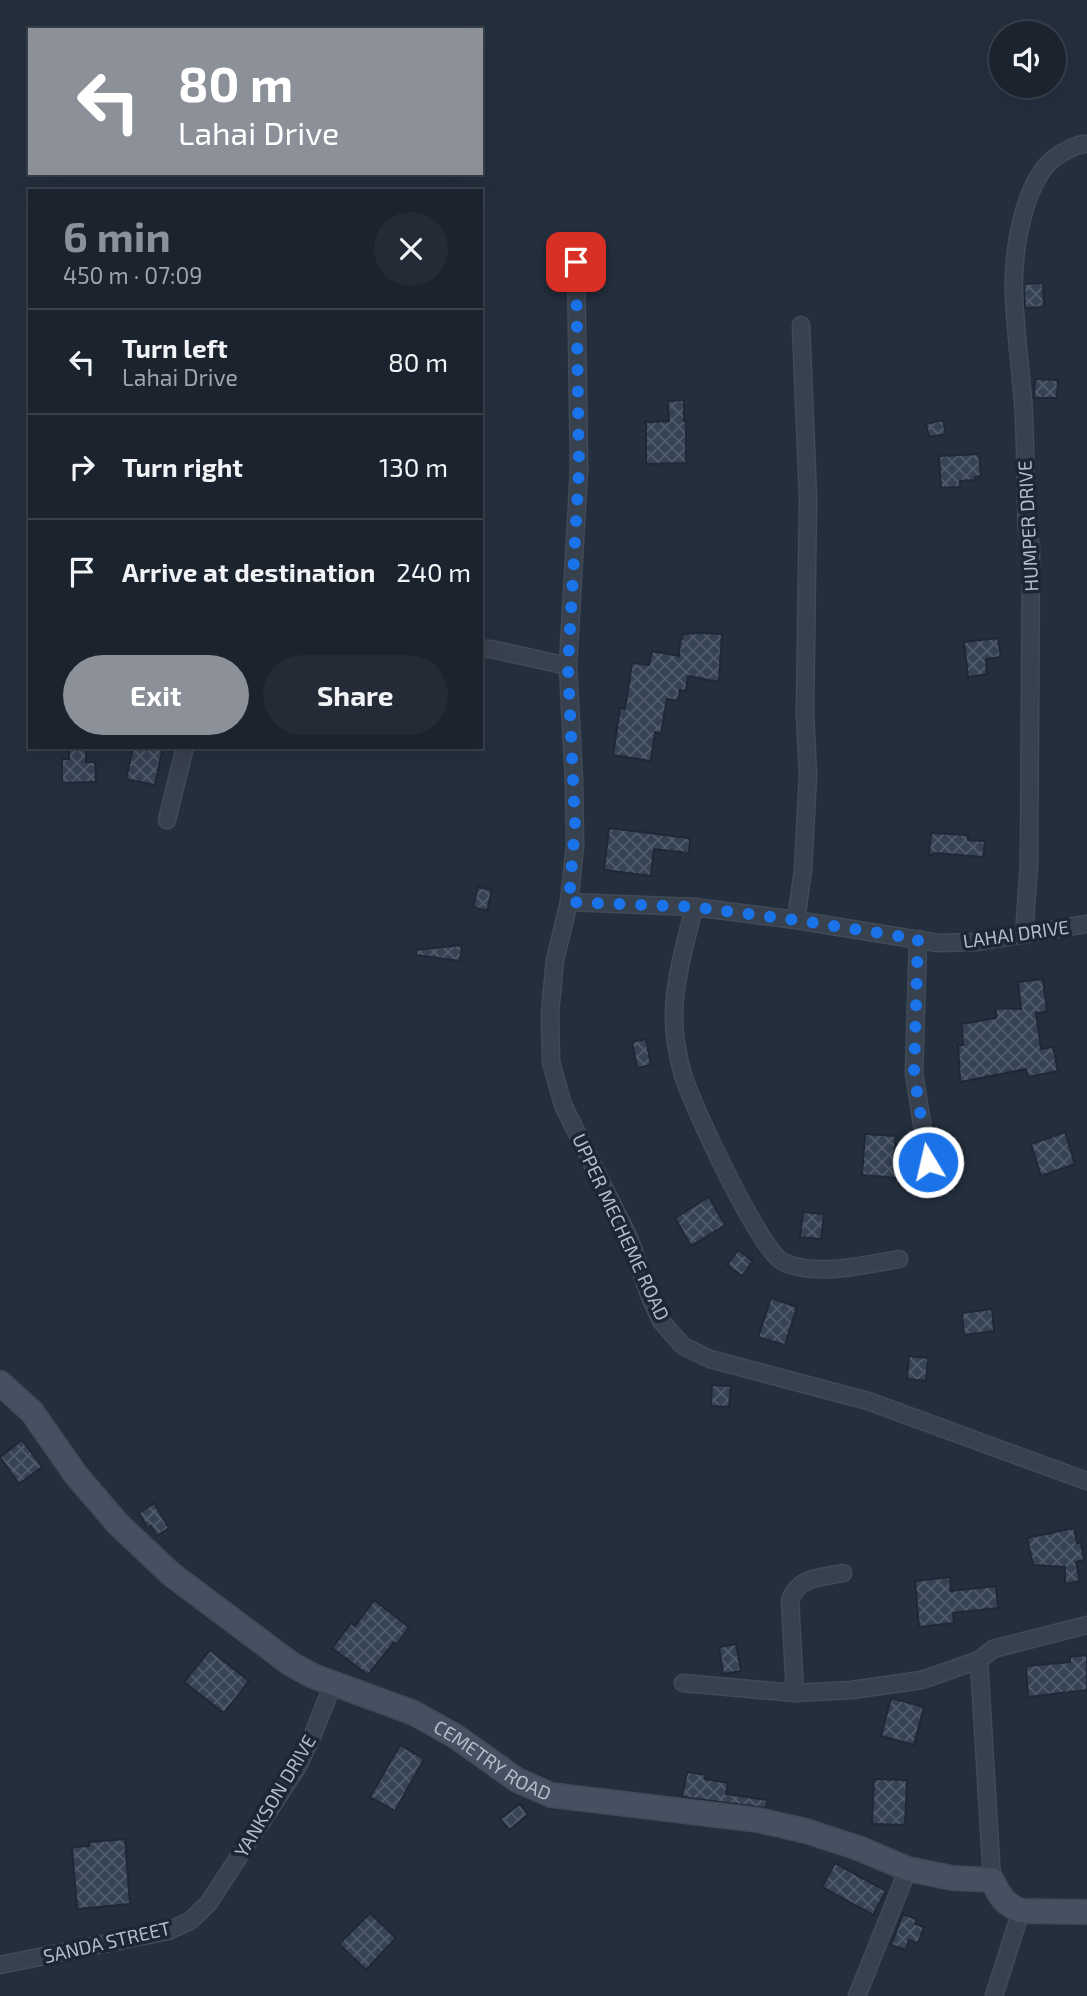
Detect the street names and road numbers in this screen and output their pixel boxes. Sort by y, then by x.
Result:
street label: HUMPER DRIVE [1013,460,1042,592]
street label: LAHAI DRIVE [961,915,1070,952]
street label: UPPER MECHEME ROAD [568,1130,675,1324]
street label: CEMETRY ROAD [430,1715,555,1805]
street label: YANKSON DRIVE [229,1730,320,1861]
street label: SANDA STREET [41,1916,173,1967]

